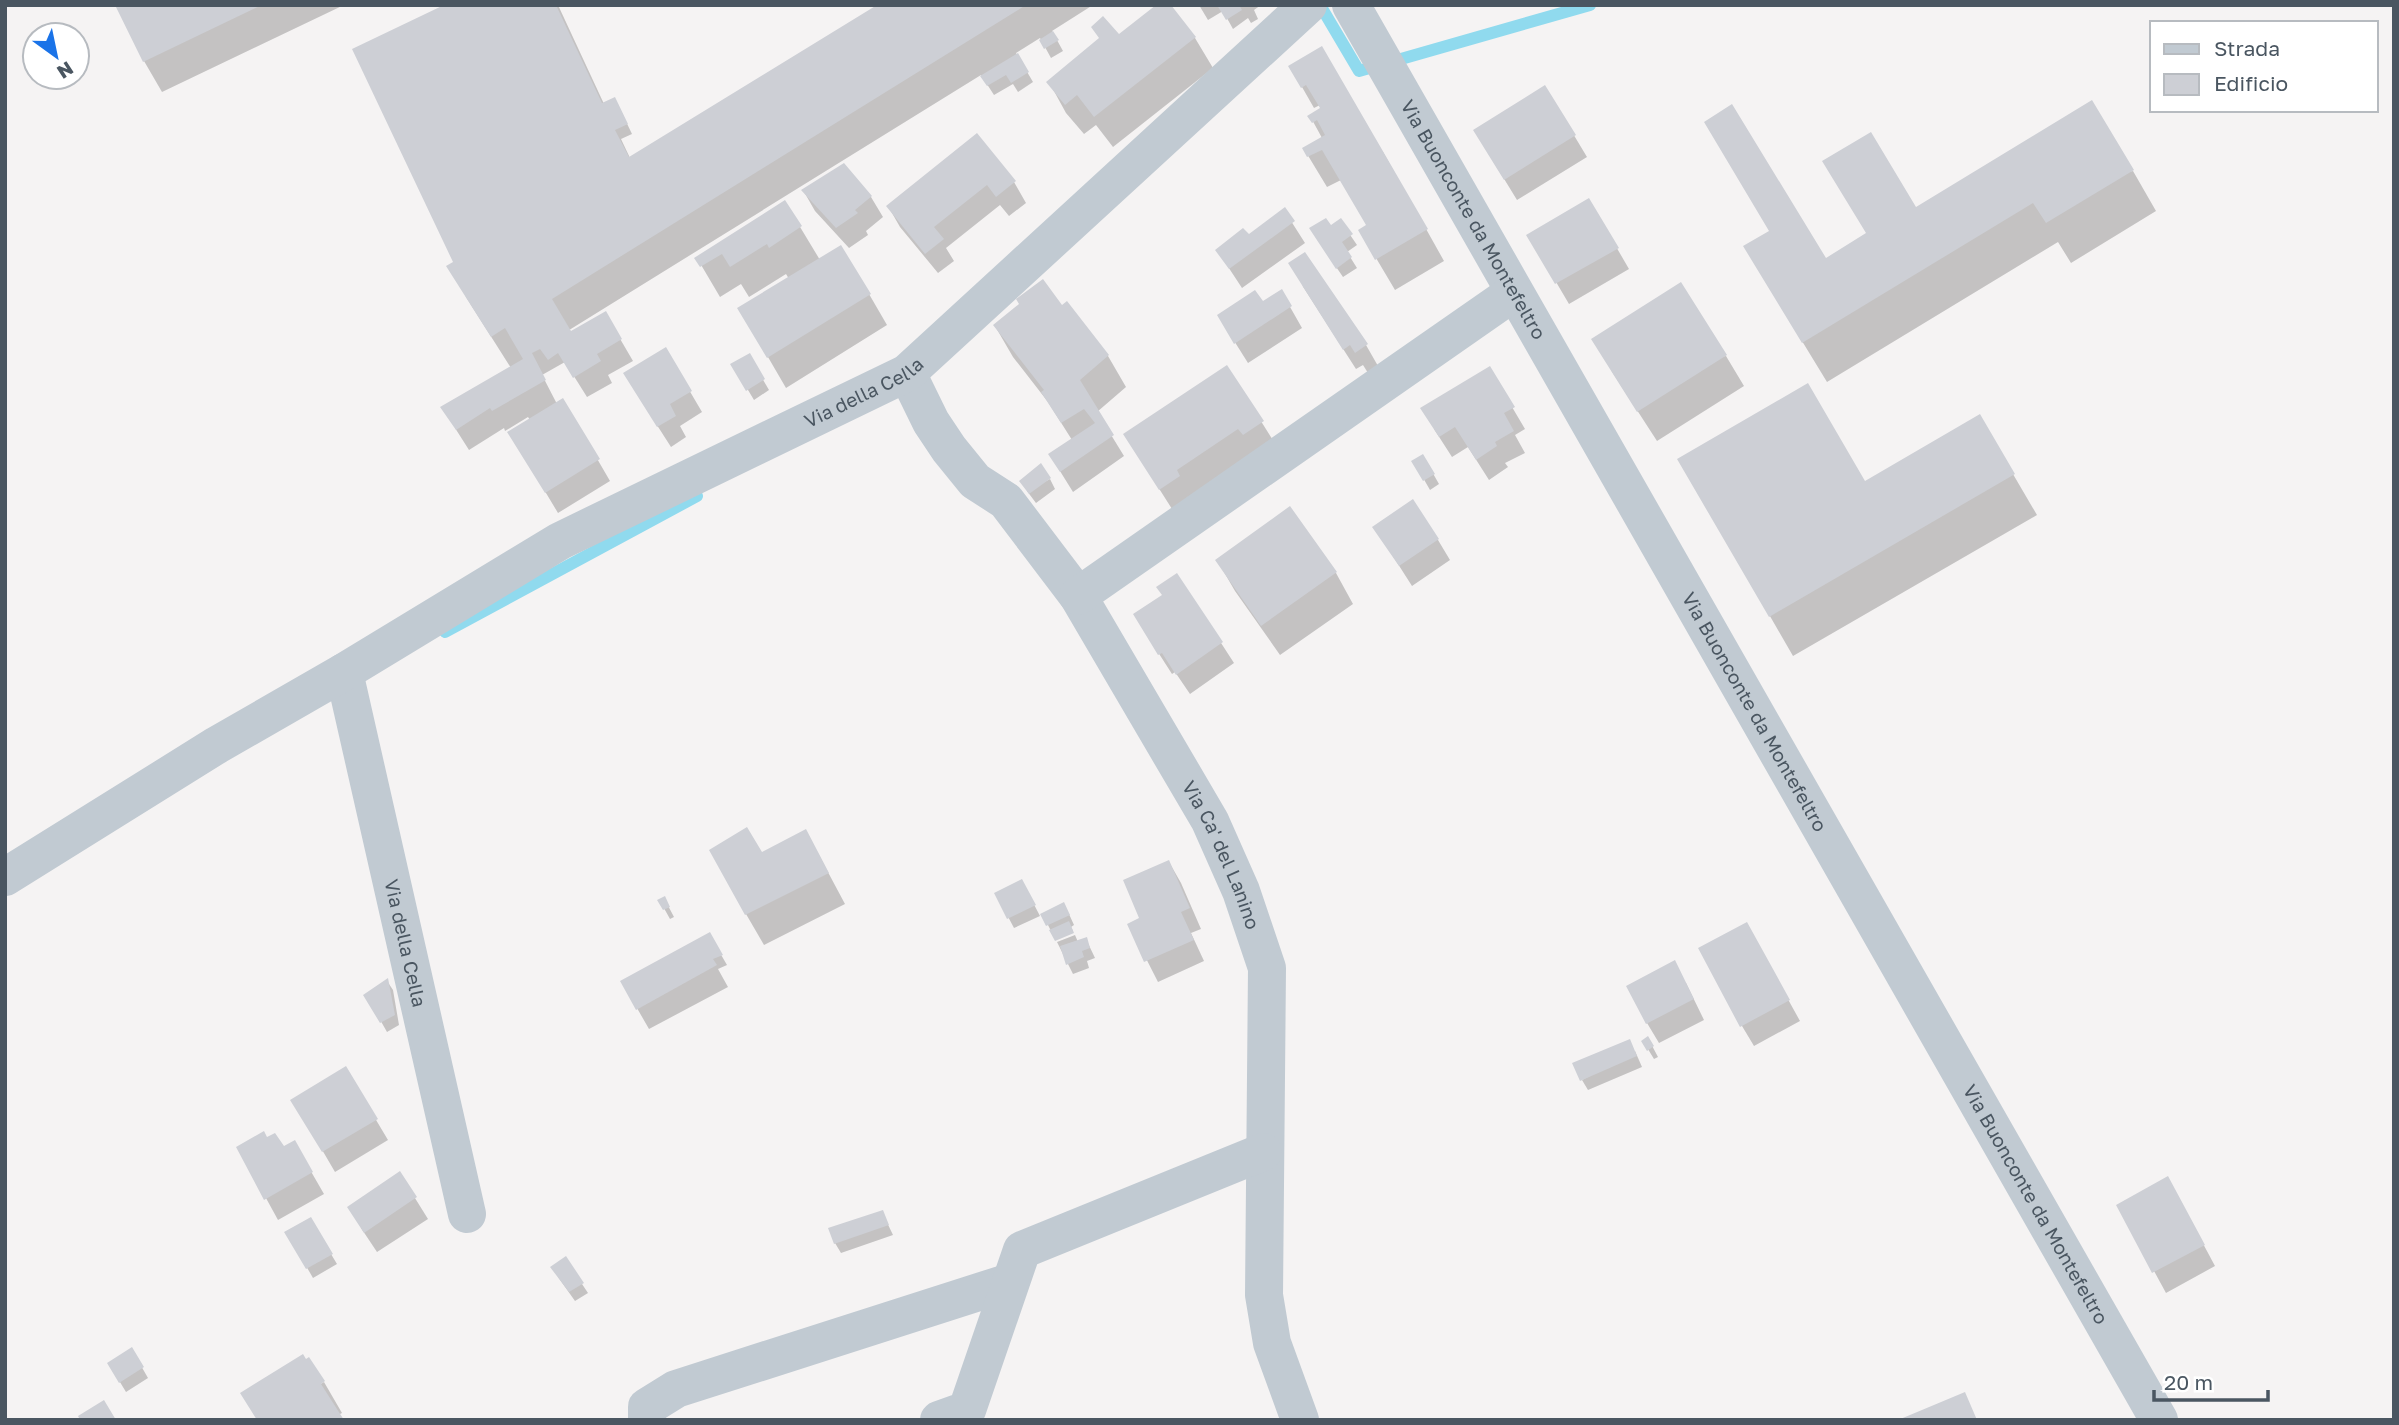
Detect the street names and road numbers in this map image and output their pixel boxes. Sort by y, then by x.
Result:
street label: Via Buonconte da Montefeltro [1396,95,1551,343]
street label: Via della Cella [800,352,928,432]
street label: Via Buonconte da Montefeltro [1678,588,1832,835]
street label: Via Ca' del Lanino [1178,776,1265,932]
street label: Via della Cella [380,877,432,1009]
street label: Via Buonconte da Montefeltro [1959,1080,2114,1328]

